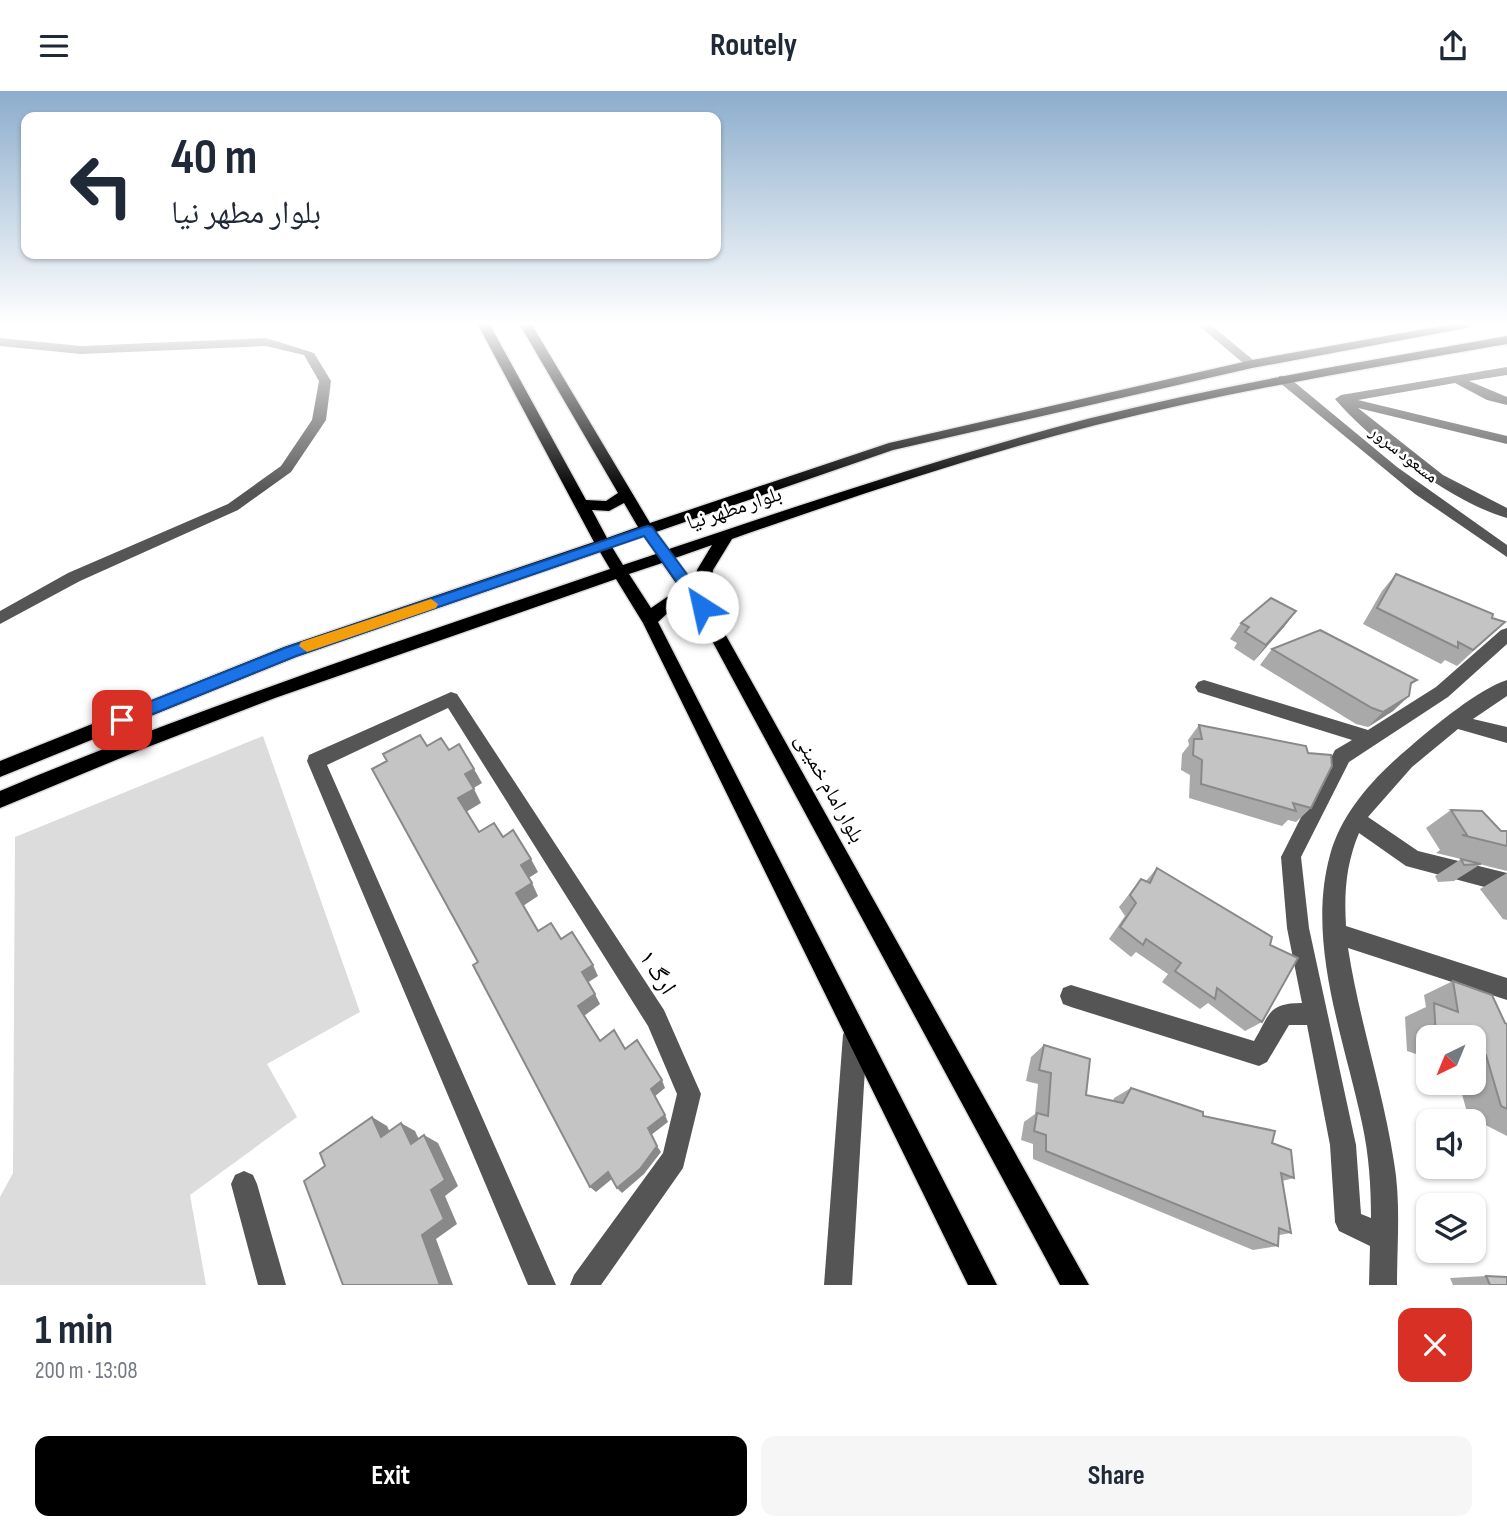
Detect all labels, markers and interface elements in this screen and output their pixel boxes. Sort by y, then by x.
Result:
text: Routely [710,26,797,65]
icon: menu [35,27,73,65]
icon: share [1434,27,1472,65]
text: 40 m [171,129,257,188]
icon: left [56,140,147,231]
text: بلوار مطهر نیا [171,194,321,233]
street label: مسعود سرور [1365,421,1442,488]
street label: بلوار مطهر نیا [683,481,785,536]
position arrow [665,570,739,644]
pin [92,690,152,750]
icon: arrive [103,701,141,739]
street label: بلوار امام خمینی [788,729,870,848]
street label: ارگ ۱ [633,945,683,1000]
north arrow [1416,1025,1486,1095]
map controls [1416,1025,1486,1263]
button: sound [1416,1109,1486,1179]
button: layers [1416,1193,1486,1263]
text: 1 min [35,1305,113,1356]
button: close [1398,1308,1472,1382]
text: 200 m · 13:08 [35,1357,138,1385]
button: Exit [35,1436,747,1516]
button: Share [761,1436,1472,1516]

